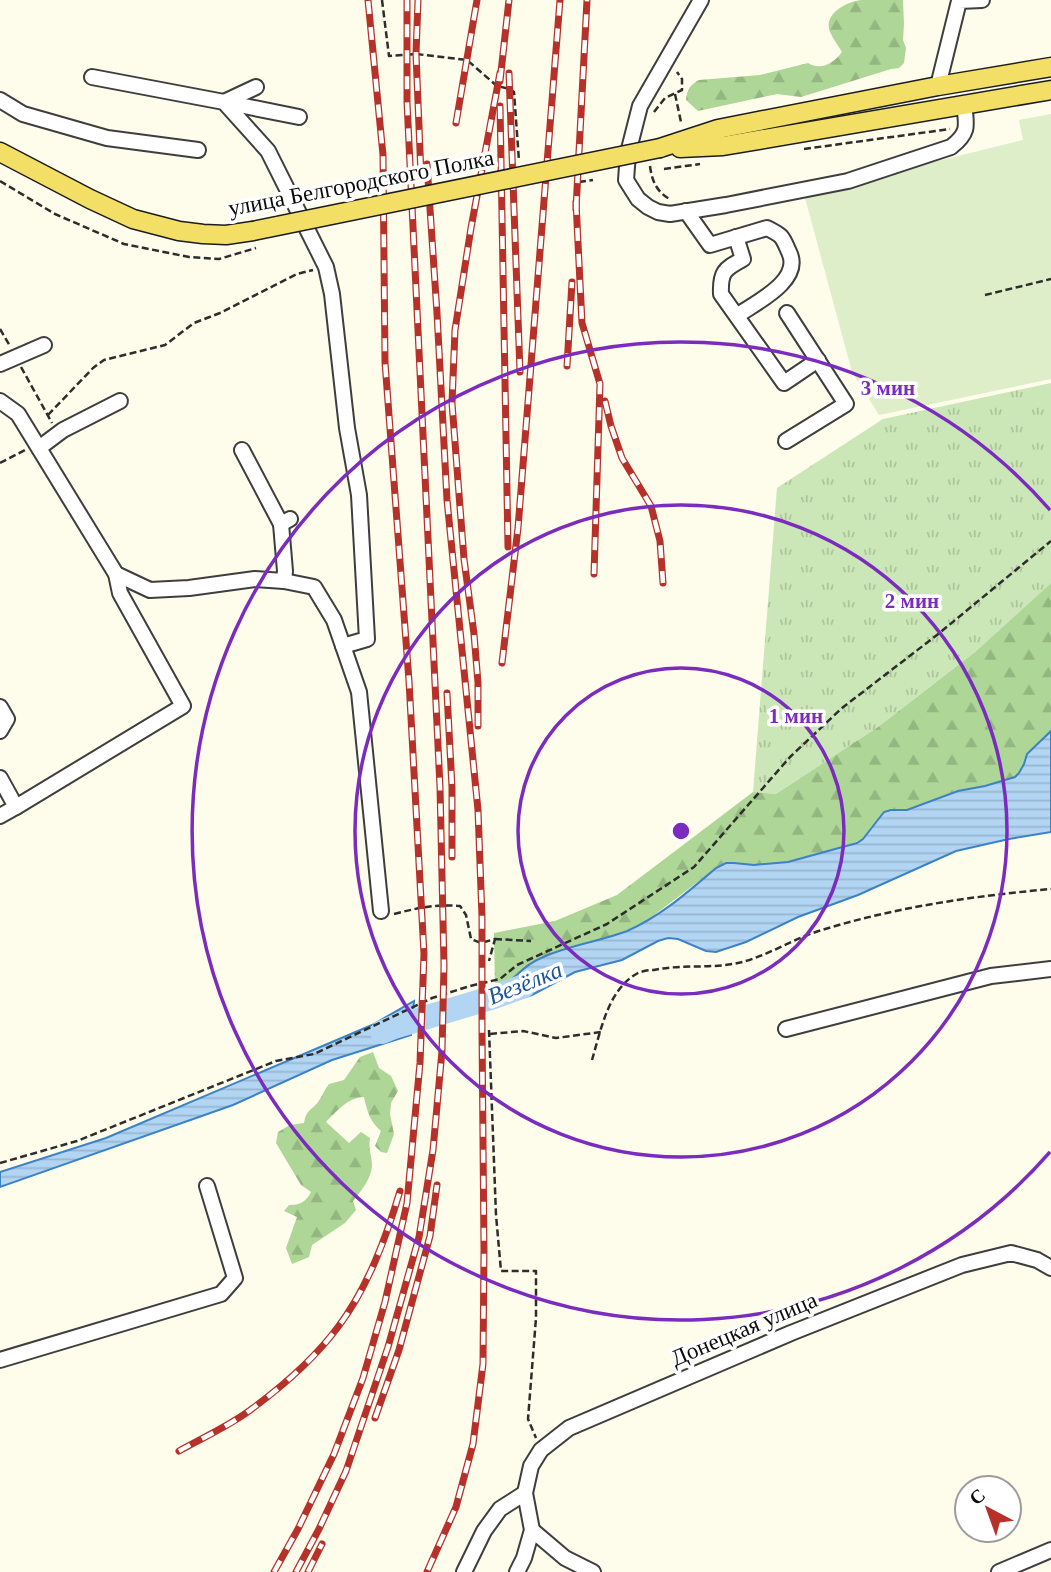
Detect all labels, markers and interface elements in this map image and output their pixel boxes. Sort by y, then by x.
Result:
street label: улица Белгородского Полка [226,145,496,221]
text: 3 мин [861,376,915,400]
text: 2 мин [885,589,939,613]
text: 1 мин [769,704,823,728]
centre of rings [669,819,693,843]
water label: Везёлка [484,956,566,1010]
street label: Донецкая улица [667,1287,821,1371]
north arrow [953,1474,1023,1544]
text: С [965,1484,989,1509]

